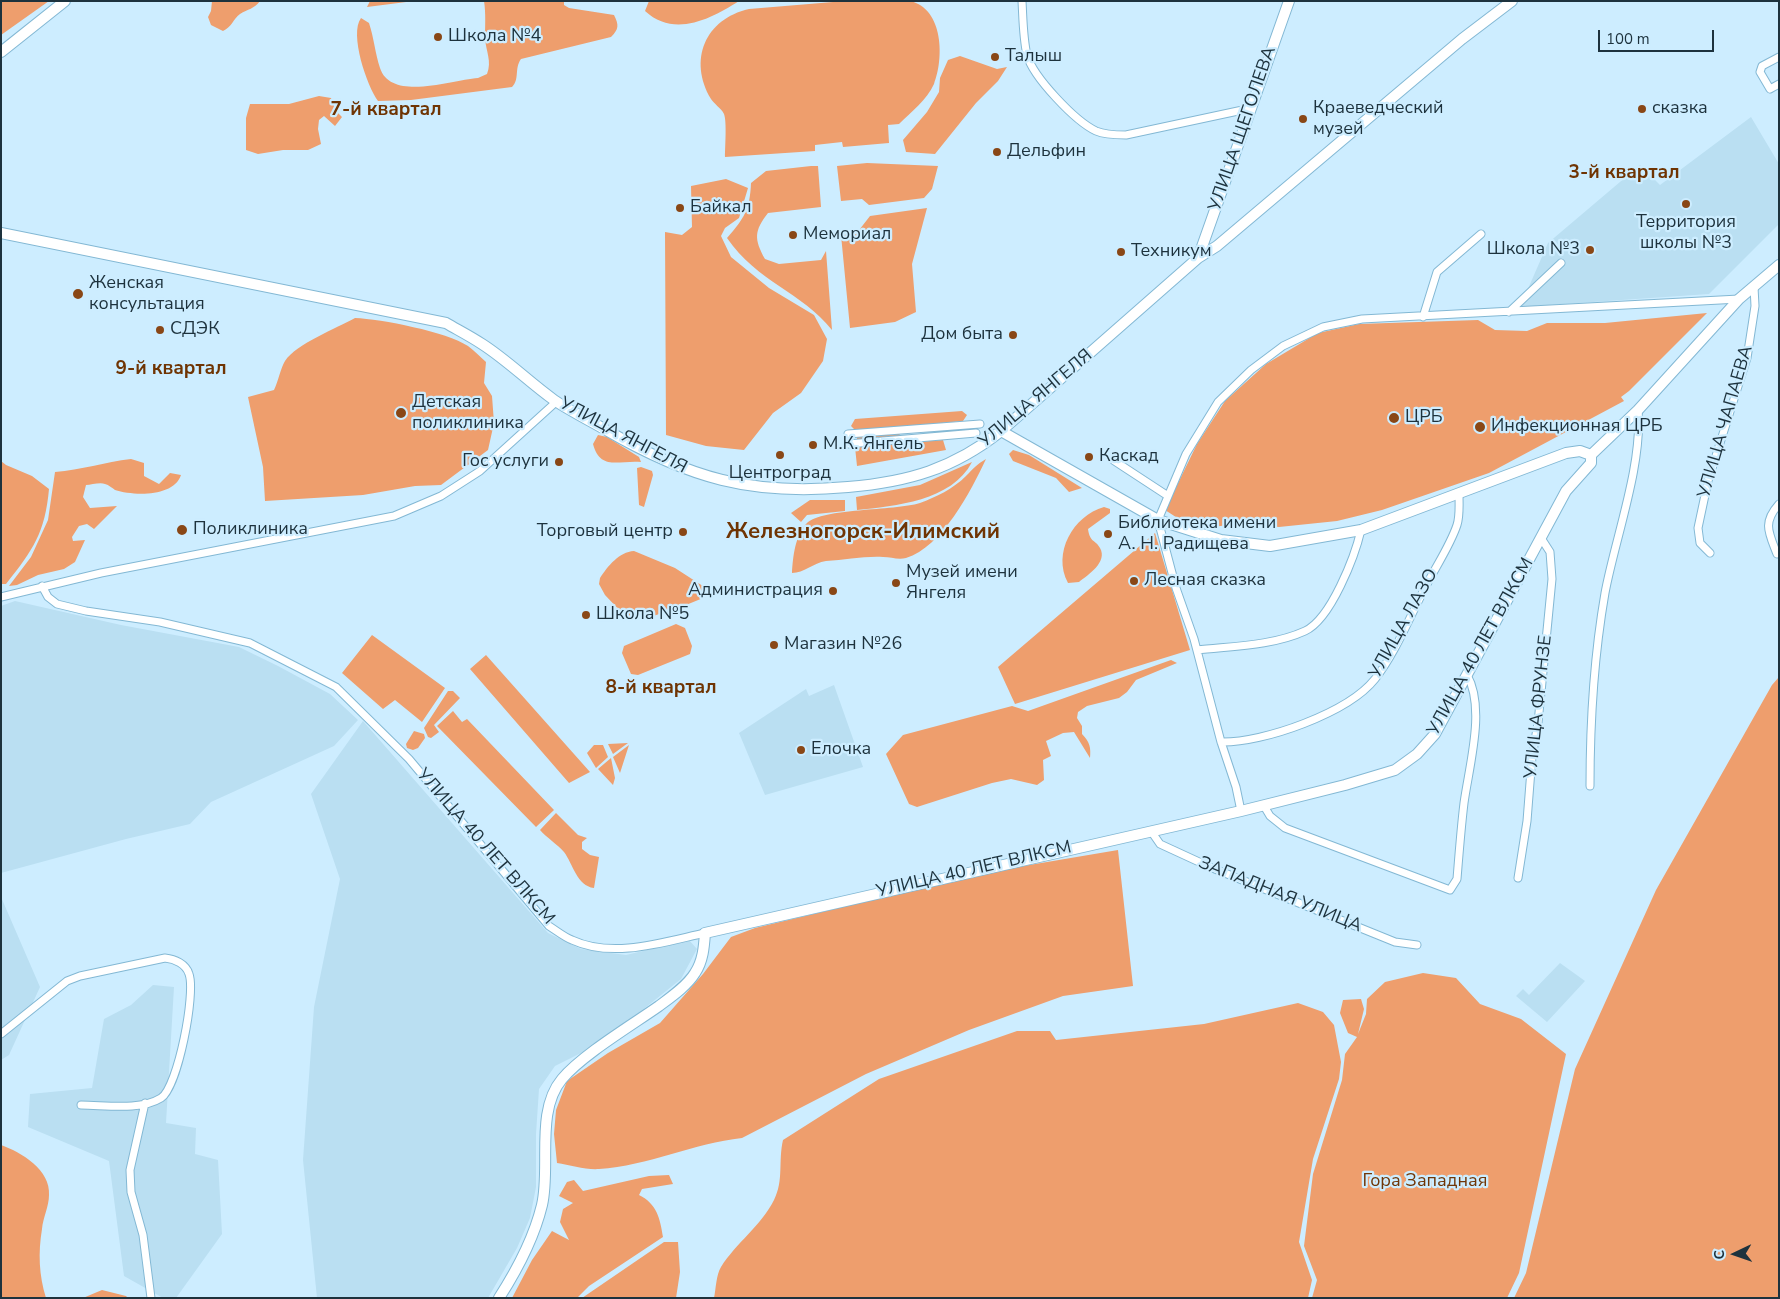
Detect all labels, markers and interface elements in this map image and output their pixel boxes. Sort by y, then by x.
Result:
scale bar [1600,20,1716,52]
place label: Школа №4 [448,26,541,48]
text: 100 m [1606,29,1650,49]
marker: Школа №4 [432,31,444,43]
street label: УЛИЦА ЩЕГОЛЕВА [1205,44,1281,214]
place label: Талыш [1005,46,1062,68]
marker: Талыш [989,51,1001,63]
place label: Краеведческий музей [1313,98,1444,140]
place label: сказка [1652,98,1708,120]
district label: 7-й квартал [331,99,441,121]
marker: сказка [1636,103,1648,115]
marker: Краеведческий музей [1297,113,1309,125]
place label: Дельфин [1007,141,1086,163]
marker: Дельфин [991,146,1003,158]
district label: 3-й квартал [1569,162,1679,184]
place label: Байкал [690,197,752,219]
marker: Территория школы №3 [1680,198,1692,210]
marker: Байкал [674,202,686,214]
place label: Территория школы №3 [1636,212,1736,254]
place label: Мемориал [803,224,891,246]
marker: Мемориал [787,229,799,241]
place label: Школа №3 [1487,239,1580,261]
place label: Техникум [1131,241,1212,263]
marker: Школа №3 [1584,244,1596,256]
marker: Техникум [1115,246,1127,258]
place label: Женская консультация [89,273,205,316]
marker: Женская консультация [71,287,85,301]
place label: СДЭК [170,319,220,341]
marker: СДЭК [154,324,166,336]
place label: Дом быта [921,324,1003,346]
marker: Дом быта [1007,329,1019,341]
street label: УЛИЦА ЧАПАЕВА [1694,343,1758,501]
street label: УЛИЦА ЯНГЕЛЯ [975,345,1097,453]
district label: 9-й квартал [116,358,226,380]
place label: Детская поликлиника [412,392,524,434]
street label: УЛИЦА ЯНГЕЛЯ [555,393,691,479]
marker: Детская поликлиника [394,406,408,420]
place label: ЦРБ [1405,407,1443,429]
marker: ЦРБ [1387,411,1401,425]
place label: Инфекционная ЦРБ [1491,416,1663,438]
marker: Инфекционная ЦРБ [1473,420,1487,434]
place label: М.К. Янгель [823,434,923,456]
marker: М.К. Янгель [807,439,819,451]
place label: Каскад [1099,446,1159,468]
marker: Центроград [774,449,786,461]
place label: Гос услуги [462,451,549,473]
marker: Каскад [1083,451,1095,463]
marker: Гос услуги [553,456,565,468]
place label: Центроград [729,463,831,485]
place label: Библиотека имени А. Н. Радищева [1118,513,1276,556]
place label: Поликлиника [193,519,308,541]
district label: Железногорск-Илимский [726,520,1000,546]
place label: Торговый центр [537,521,673,543]
marker: Поликлиника [175,523,189,537]
marker: Торговый центр [677,526,689,538]
marker: Библиотека имени А. Н. Радищева [1102,528,1114,540]
street label: УЛИЦА 40 ЛЕТ ВЛКСМ [1423,554,1539,740]
place label: Музей имени Янгеля [906,562,1018,604]
street label: УЛИЦА ЛАЗО [1365,565,1443,683]
place label: Лесная сказка [1144,570,1266,592]
marker: Лесная сказка [1128,575,1140,587]
marker: Музей имени Янгеля [890,577,902,589]
place label: Администрация [688,580,823,602]
marker: Администрация [827,585,839,597]
place label: Школа №5 [596,604,689,626]
marker: Школа №5 [580,609,592,621]
place label: Магазин №26 [784,634,902,656]
street label: УЛИЦА ФРУНЗЕ [1521,634,1557,780]
marker: Магазин №26 [768,639,780,651]
district label: 8-й квартал [606,677,716,699]
place label: Елочка [811,739,871,761]
marker: Елочка [795,744,807,756]
street label: УЛИЦА 40 ЛЕТ ВЛКСМ [411,765,559,929]
street label: УЛИЦА 40 ЛЕТ ВЛКСМ [874,837,1074,903]
street label: ЗАПАДНАЯ УЛИЦА [1195,852,1365,938]
park label: Гора Западная [1363,1171,1487,1193]
north arrow [1710,1229,1760,1279]
text: С [1710,1250,1729,1260]

